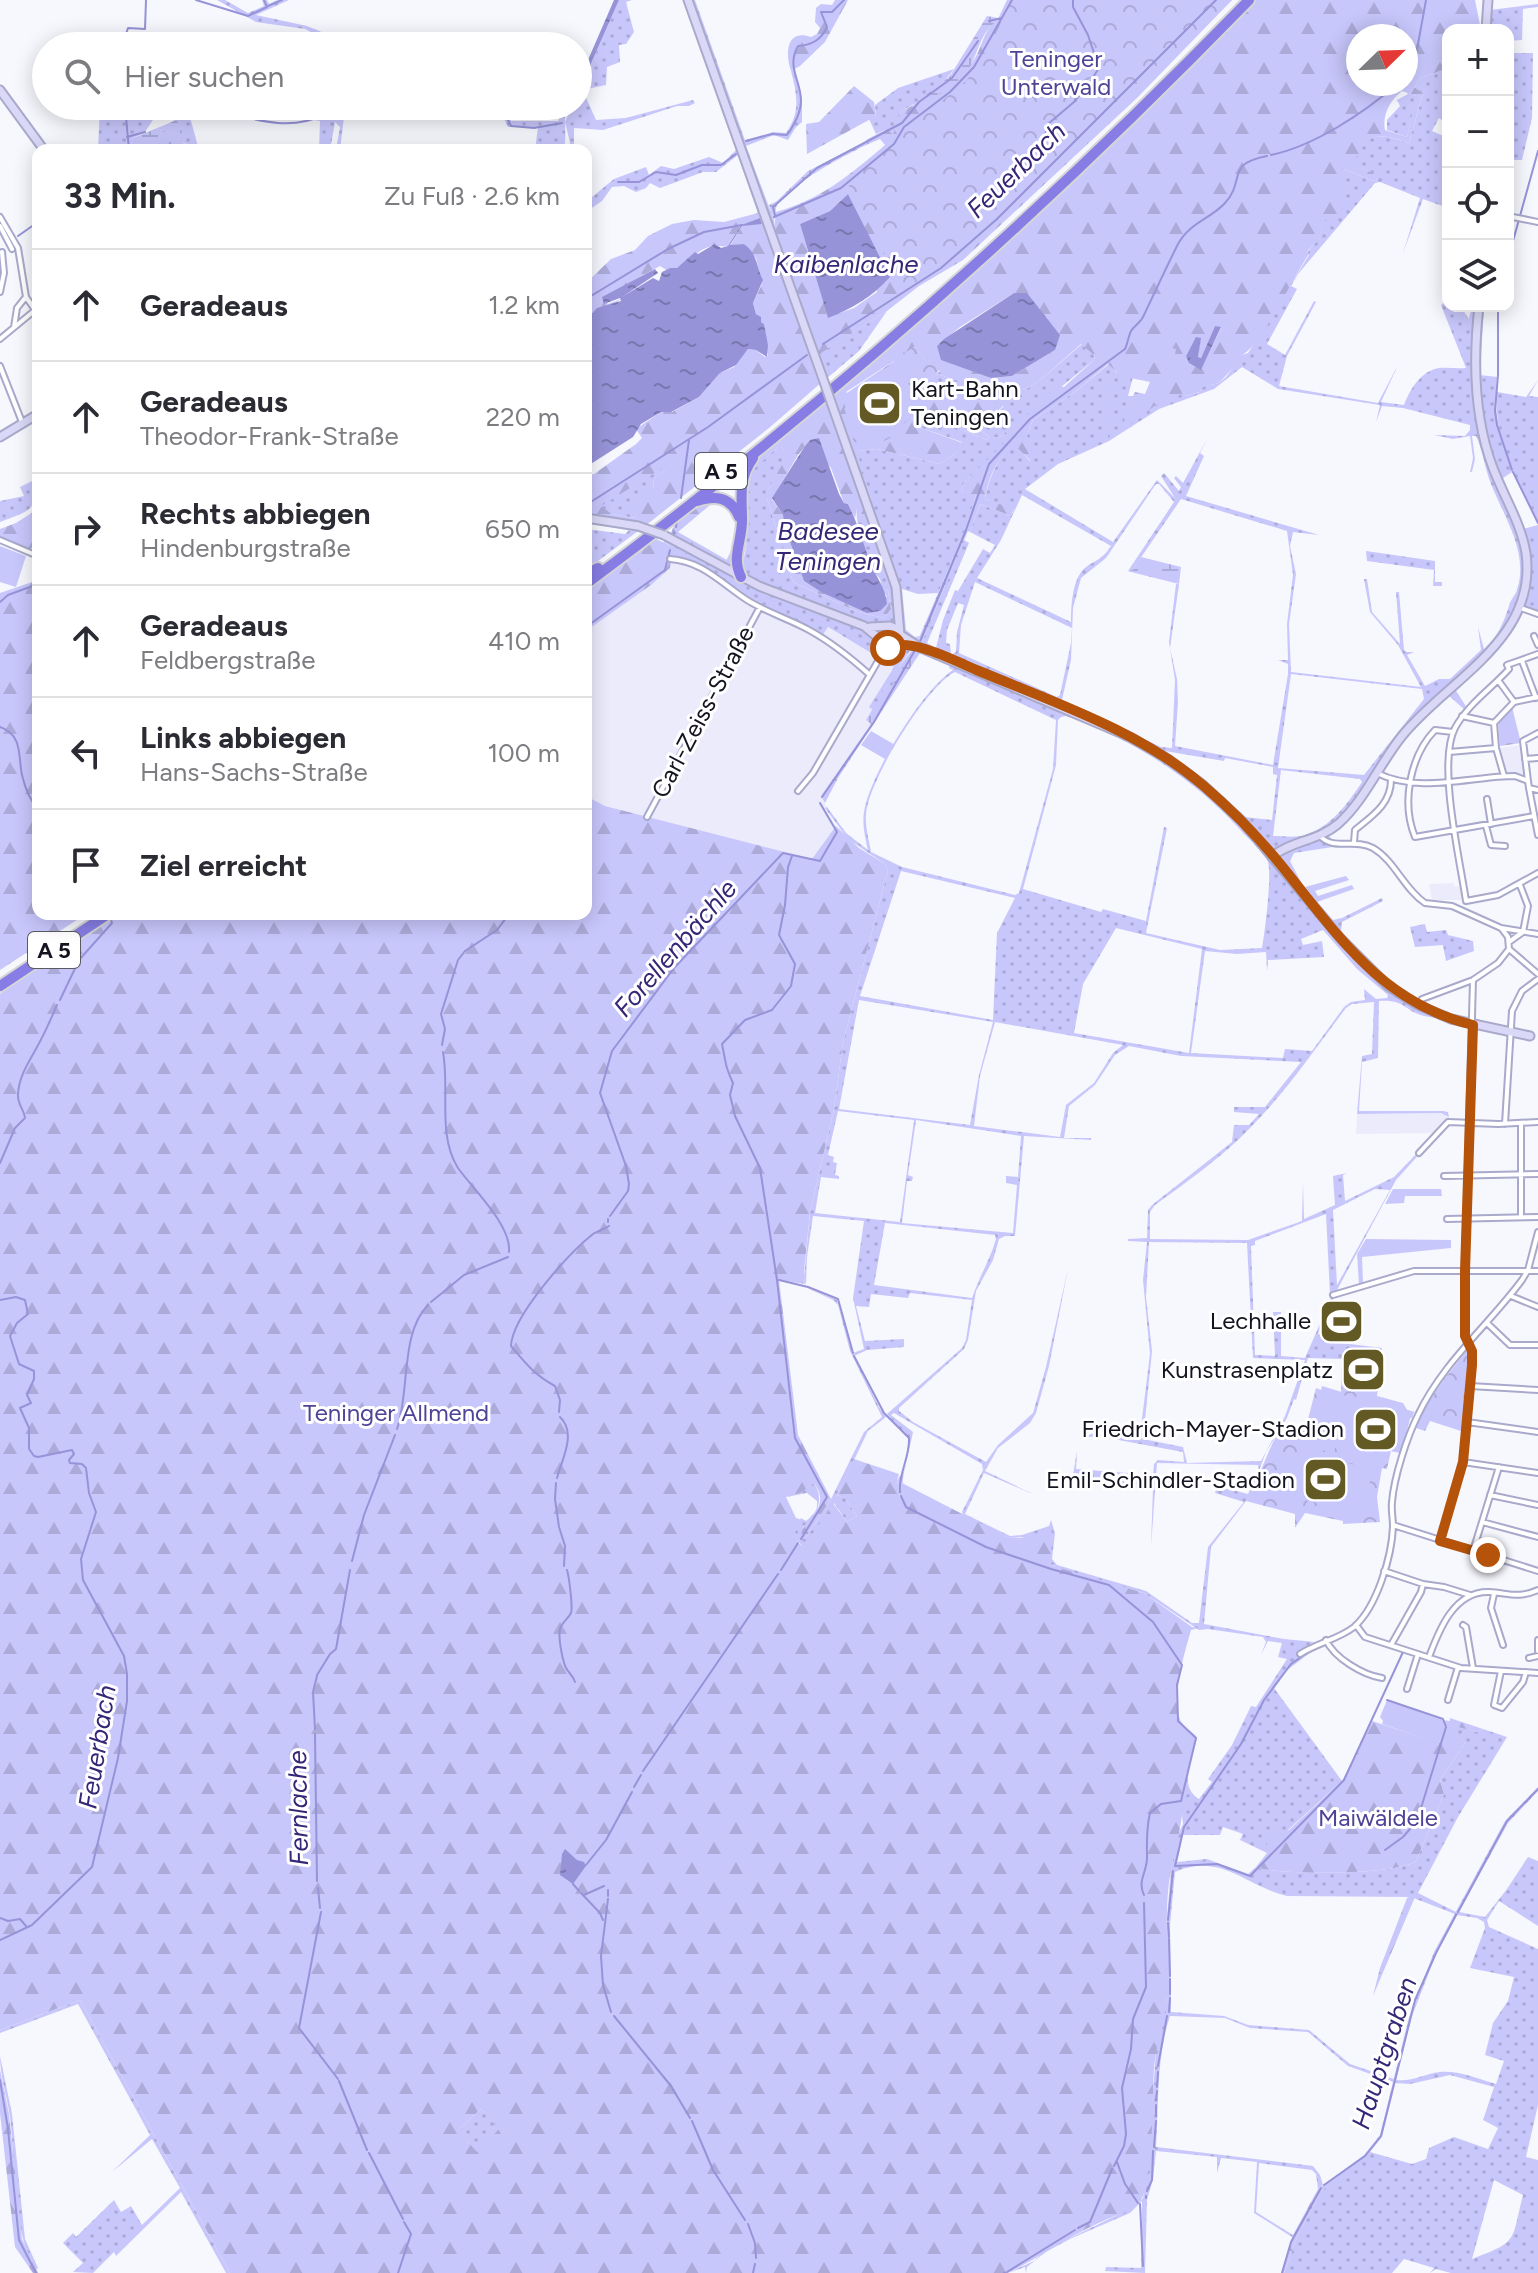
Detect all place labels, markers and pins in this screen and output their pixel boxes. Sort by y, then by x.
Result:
place label: Kart-Bahn Teningen [911,374,1019,431]
sports icon: Kart-Bahn Teningen [856,379,904,427]
sports icon: Lechhalle [1318,1297,1366,1345]
place label: Lechhalle [1210,1306,1311,1335]
sports icon: Kunstrasenplatz [1340,1346,1388,1394]
place label: Kunstrasenplatz [1161,1355,1333,1384]
sports icon: Friedrich-Mayer-Stadion [1351,1405,1399,1453]
place label: Friedrich-Mayer-Stadion [1081,1414,1344,1443]
sports icon: Emil-Schindler-Stadion [1302,1456,1350,1504]
place label: Emil-Schindler-Stadion [1046,1465,1295,1494]

